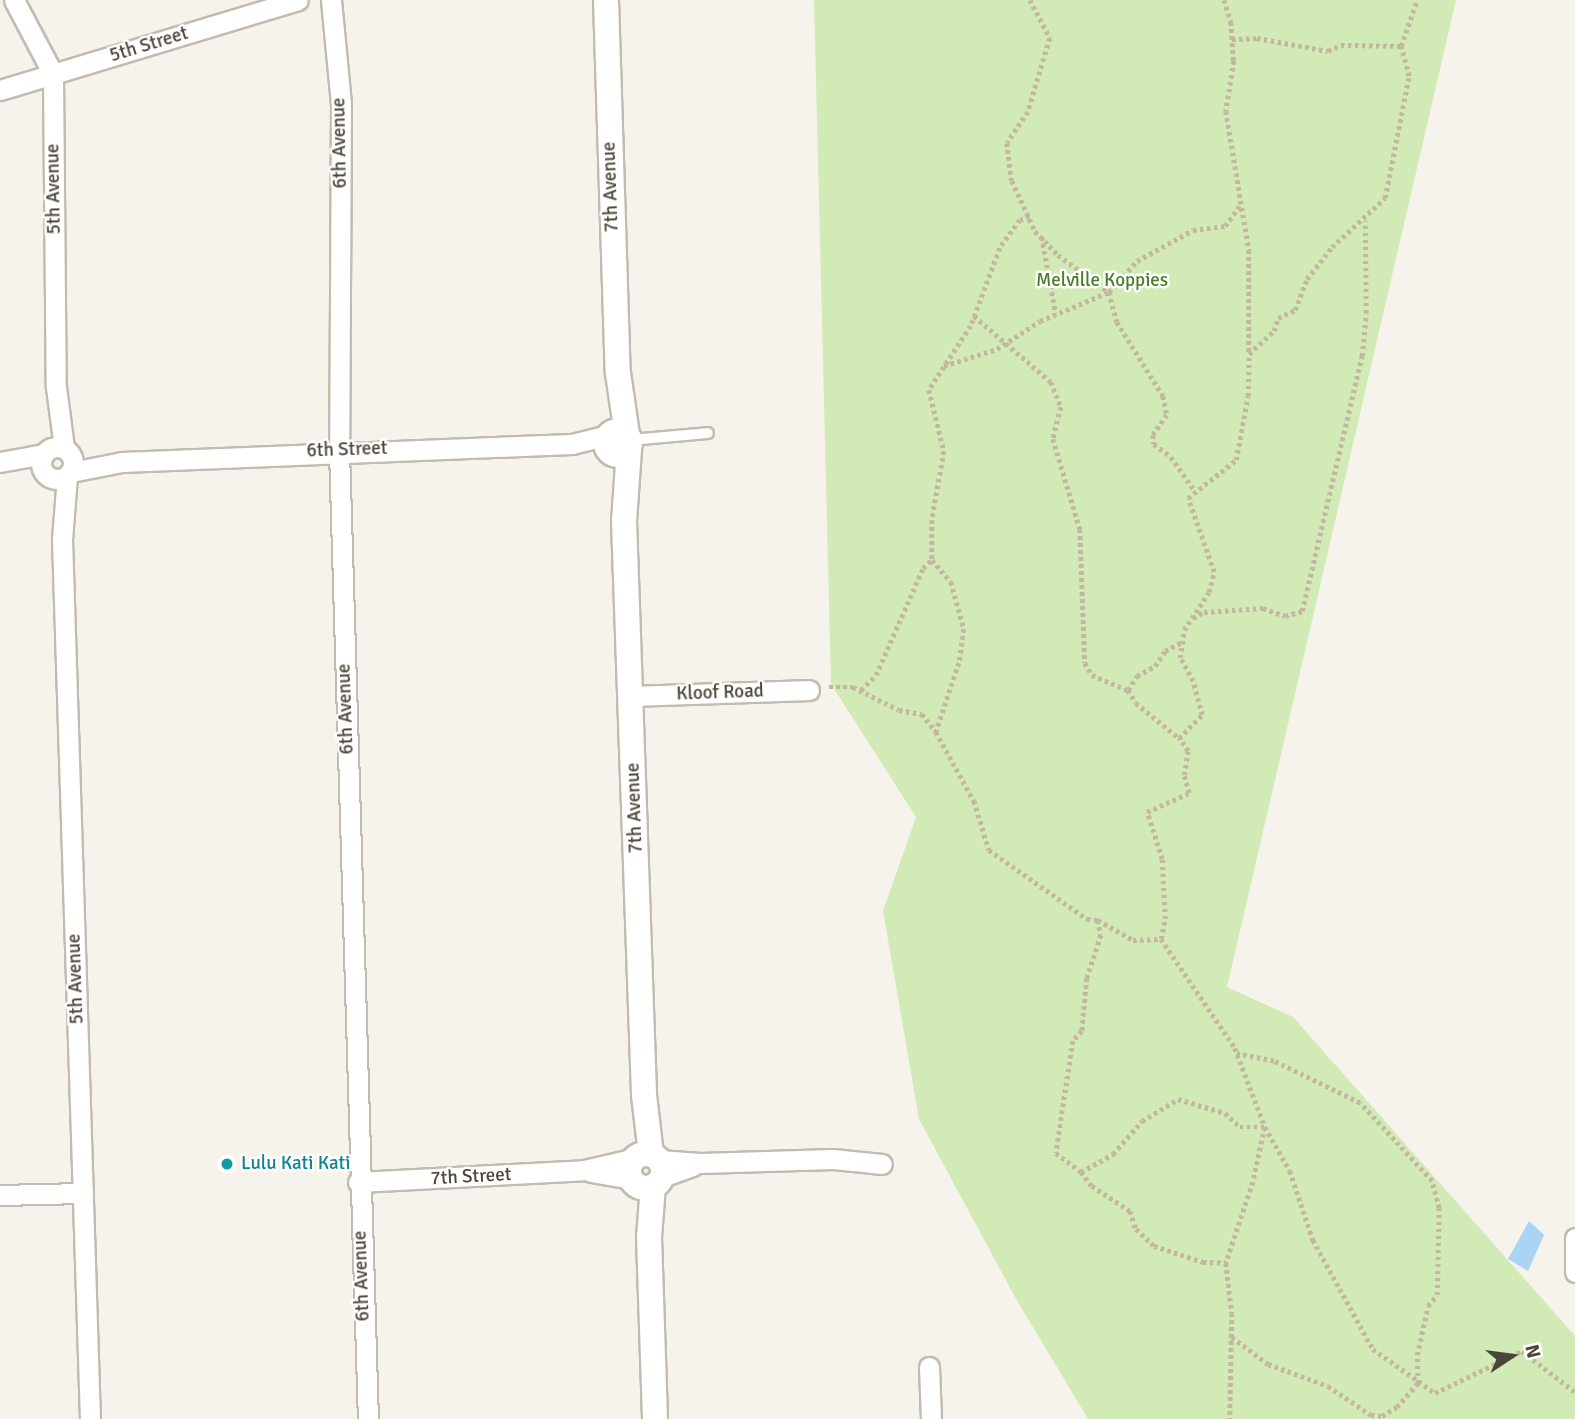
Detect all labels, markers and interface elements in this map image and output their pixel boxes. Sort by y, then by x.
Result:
street label: 5th Street [107,22,191,68]
street label: 6th Avenue [328,97,352,189]
street label: 7th Avenue [598,141,624,233]
street label: 5th Avenue [42,143,66,235]
park label: Melville Koppies [1036,270,1168,292]
street label: 6th Street [306,437,388,463]
street label: 6th Avenue [333,663,359,755]
street label: Kloof Road [676,680,764,706]
street label: 7th Avenue [622,762,648,854]
street label: 5th Avenue [63,933,89,1025]
place label: Lulu Kati Kati [241,1153,350,1175]
marker: Lulu Kati Kati [219,1156,235,1172]
street label: 7th Street [430,1163,512,1191]
street label: 6th Avenue [349,1230,375,1322]
north arrow [1477,1321,1547,1391]
text: N [1519,1342,1546,1360]

